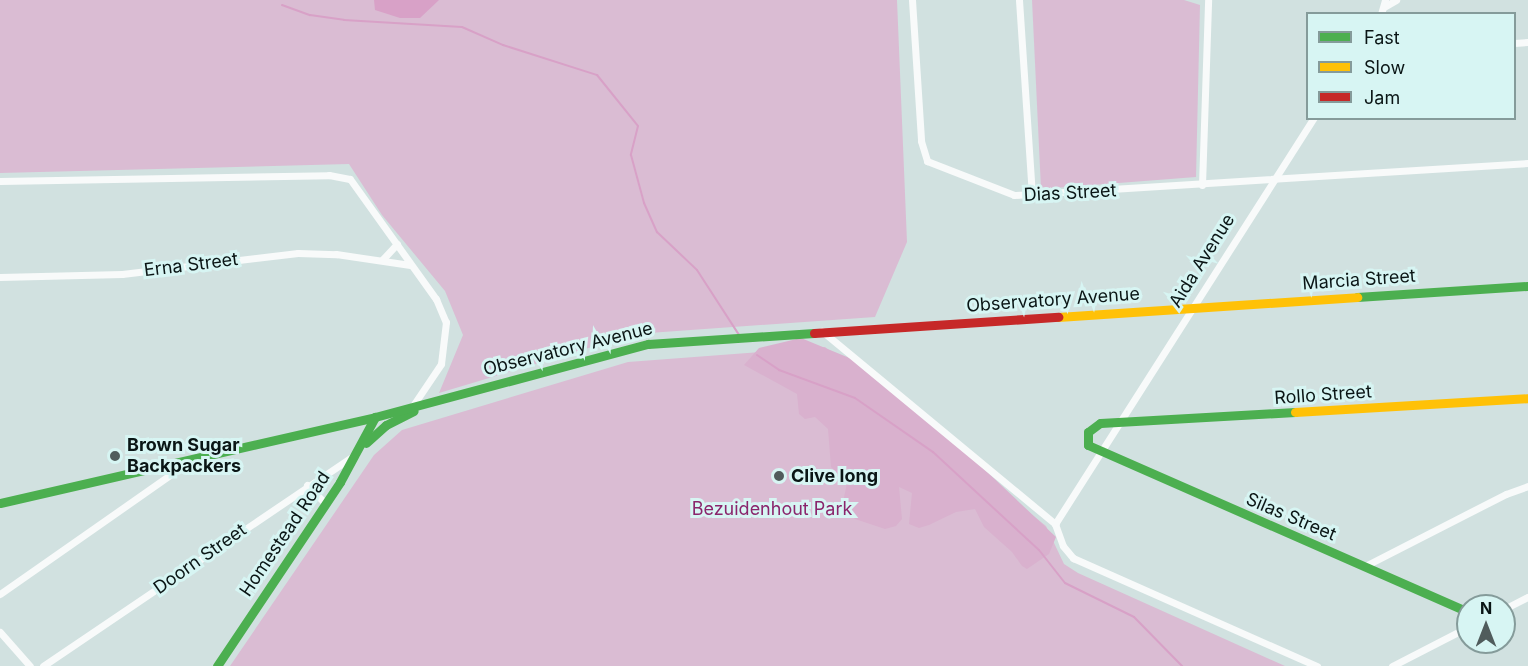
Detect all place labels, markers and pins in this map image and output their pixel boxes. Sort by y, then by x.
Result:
place label: Brown Sugar Backpackers [127,435,241,478]
marker: Brown Sugar Backpackers [108,449,122,463]
place label: Clive long [791,465,878,487]
marker: Clive long [772,469,786,483]

